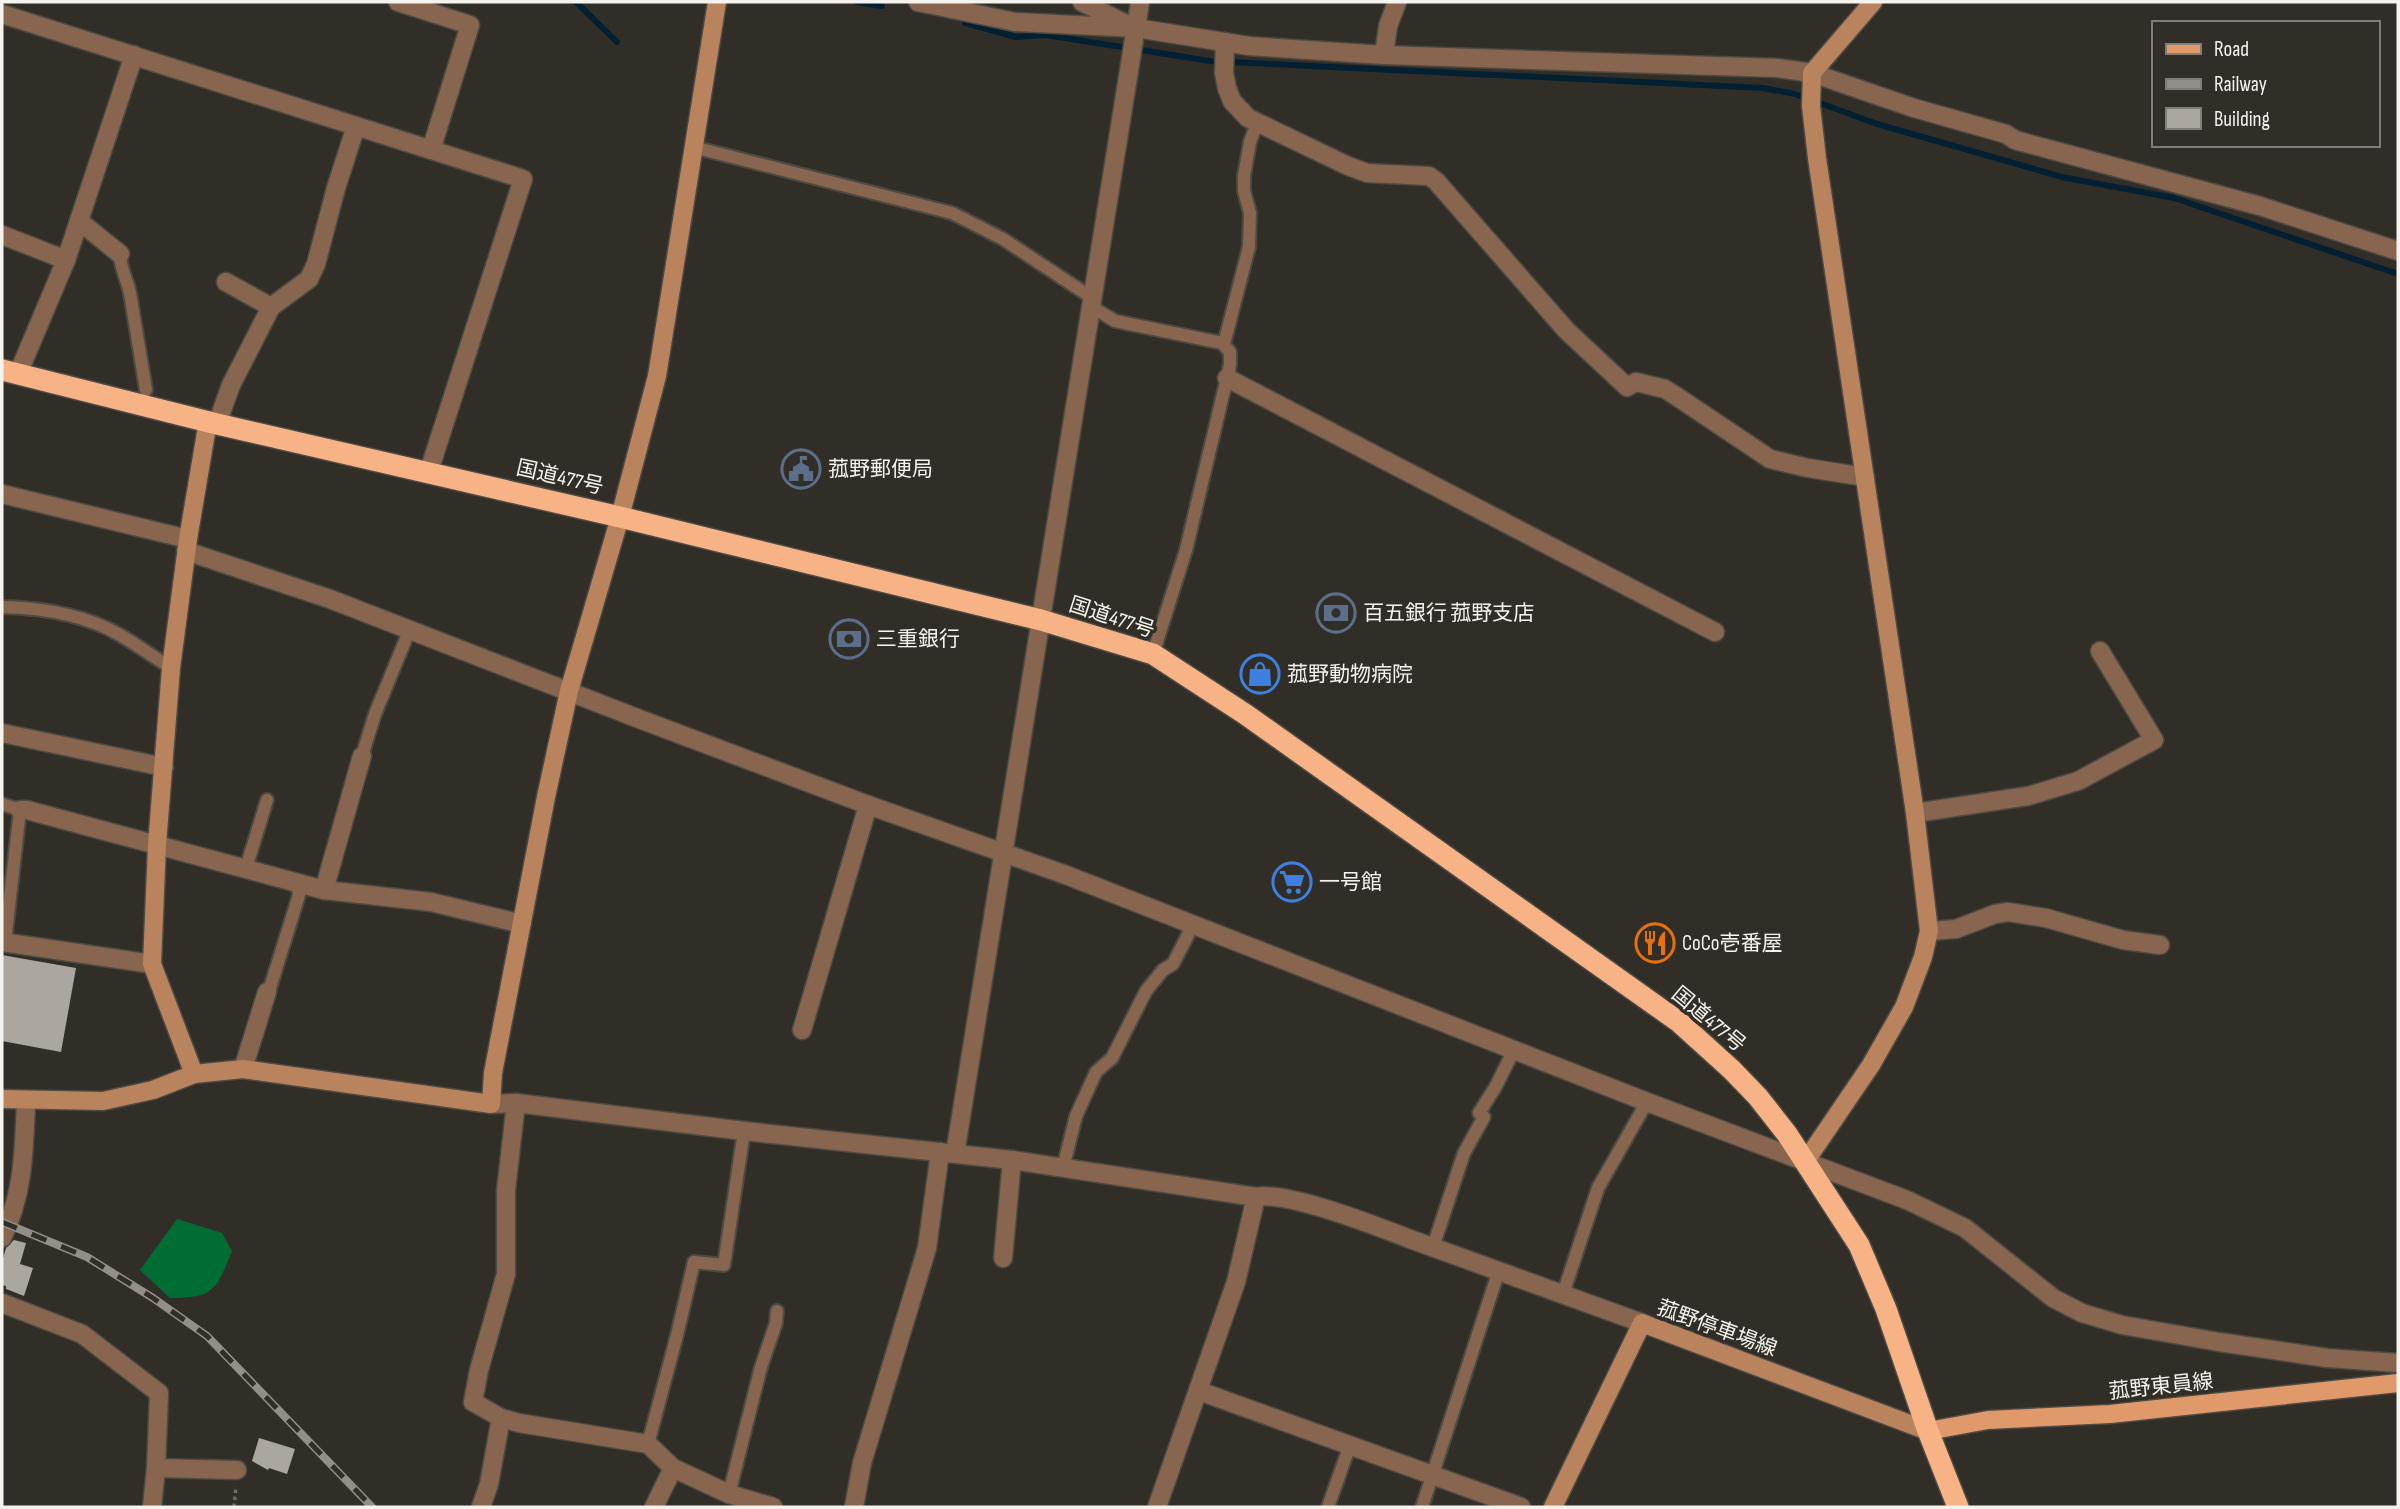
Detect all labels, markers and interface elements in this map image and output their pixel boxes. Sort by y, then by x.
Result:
legend [2152,21,2379,147]
text: Road [2214,37,2249,62]
text: Railway [2214,72,2267,97]
text: Building [2214,107,2270,132]
public building icon: 菰野郵便局 [780,448,822,490]
street label: 国道477号 [514,455,606,500]
place label: 菰野郵便局 [828,457,933,482]
street label: 国道477号 [1066,592,1158,643]
bank icon: 百五銀行 菰野支店 [1315,592,1357,634]
place label: 百五銀行 菰野支店 [1363,601,1534,626]
bank icon: 三重銀行 [828,618,870,660]
place label: 三重銀行 [876,627,960,652]
shop icon: 菰野動物病院 [1239,653,1281,695]
place label: 菰野動物病院 [1287,662,1413,687]
supermarket icon: 一号館 [1271,861,1313,903]
place label: 一号館 [1319,870,1382,895]
restaurant icon: CoCo壱番屋 [1634,922,1676,964]
place label: CoCo壱番屋 [1682,931,1782,956]
street label: 国道477号 [1667,981,1751,1057]
street label: 菰野停車場線 [1653,1295,1780,1362]
street label: 菰野東員線 [2108,1369,2215,1404]

